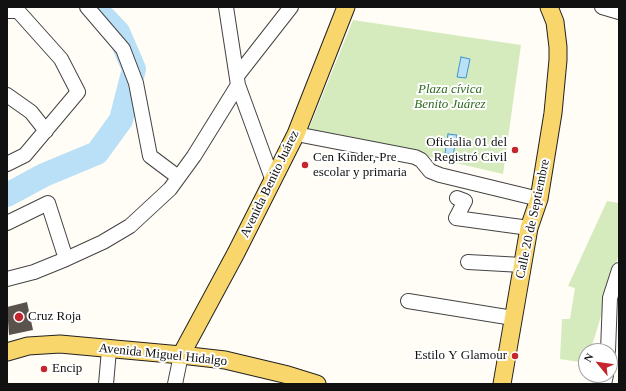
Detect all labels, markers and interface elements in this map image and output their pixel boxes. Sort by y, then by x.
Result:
park label: Plaza cívica Benito Juárez [414,82,486,113]
street label: Avenida Benito Juárez [237,128,303,240]
place label: Oficialia 01 del Registró Civil [426,135,507,166]
marker: Oficialia 01 del Registró Civil [510,145,520,155]
place label: Cen Kinder, Pre escolar y primaria [313,150,407,181]
street label: Calle 20 de Septiembre [513,158,553,280]
marker: Cen Kinder, Pre escolar y primaria [300,160,310,170]
place label: Cruz Roja [28,309,81,325]
marker: Cruz Roja [13,311,25,323]
street label: Avenida Miguel Hidalgo [98,341,228,369]
north arrow [578,343,618,383]
place label: Estilo Y Glamour [415,348,507,364]
marker: Estilo Y Glamour [510,351,520,361]
text: N [581,351,596,364]
place label: Encip [52,361,82,377]
marker: Encip [39,364,49,374]

